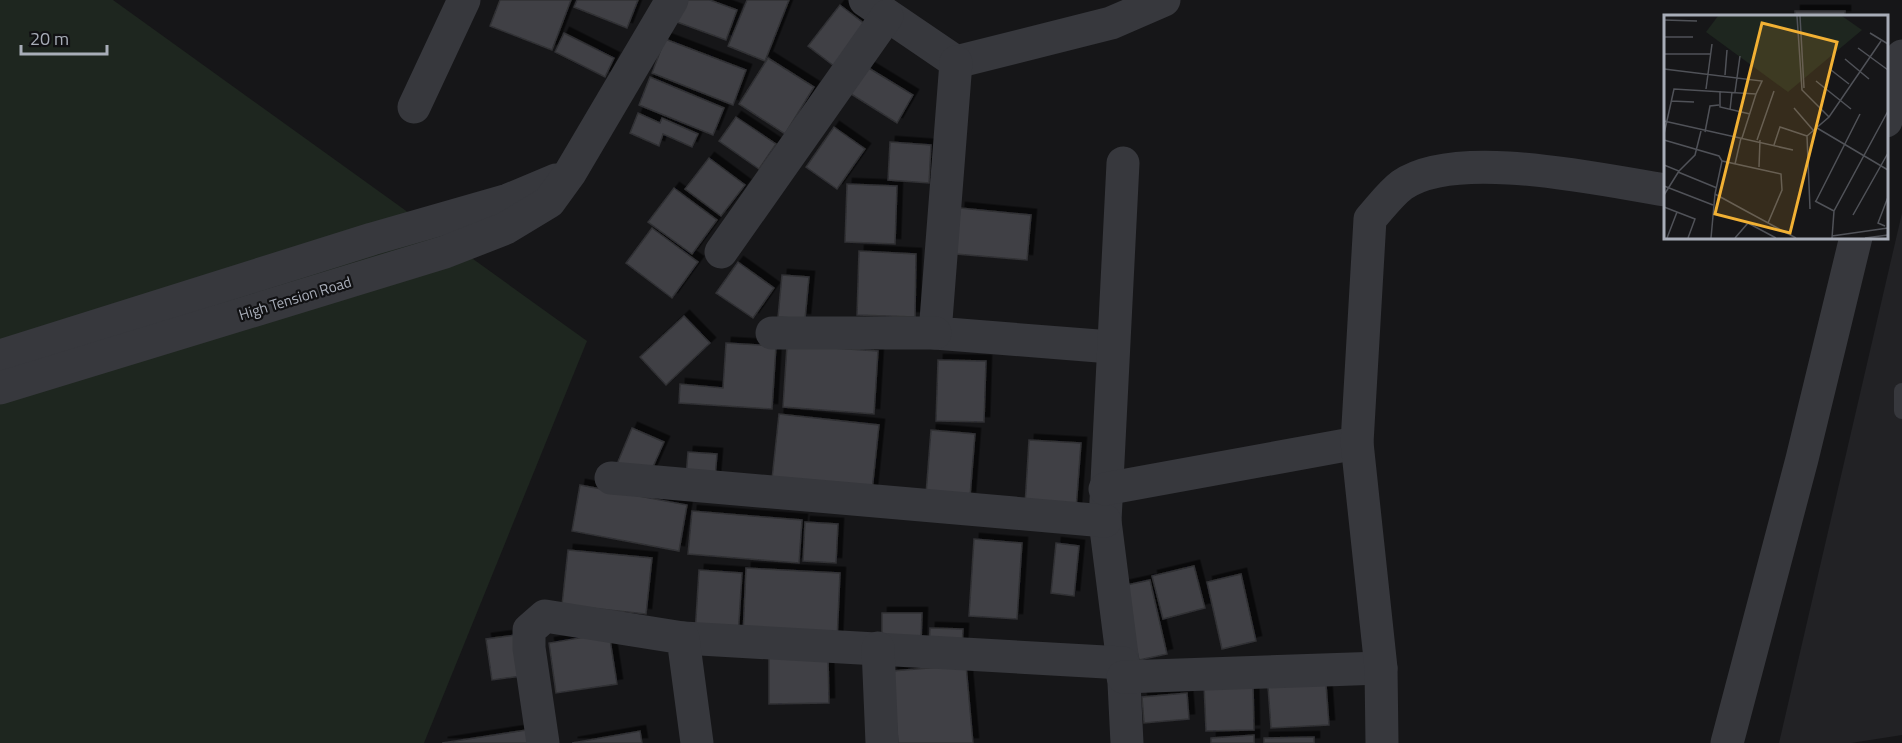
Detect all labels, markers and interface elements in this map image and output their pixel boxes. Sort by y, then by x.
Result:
inset map [1664,15,1887,238]
scale bar [21,18,106,56]
text: 20 m [30,25,69,52]
street label: High Tension Road [236,270,354,326]

